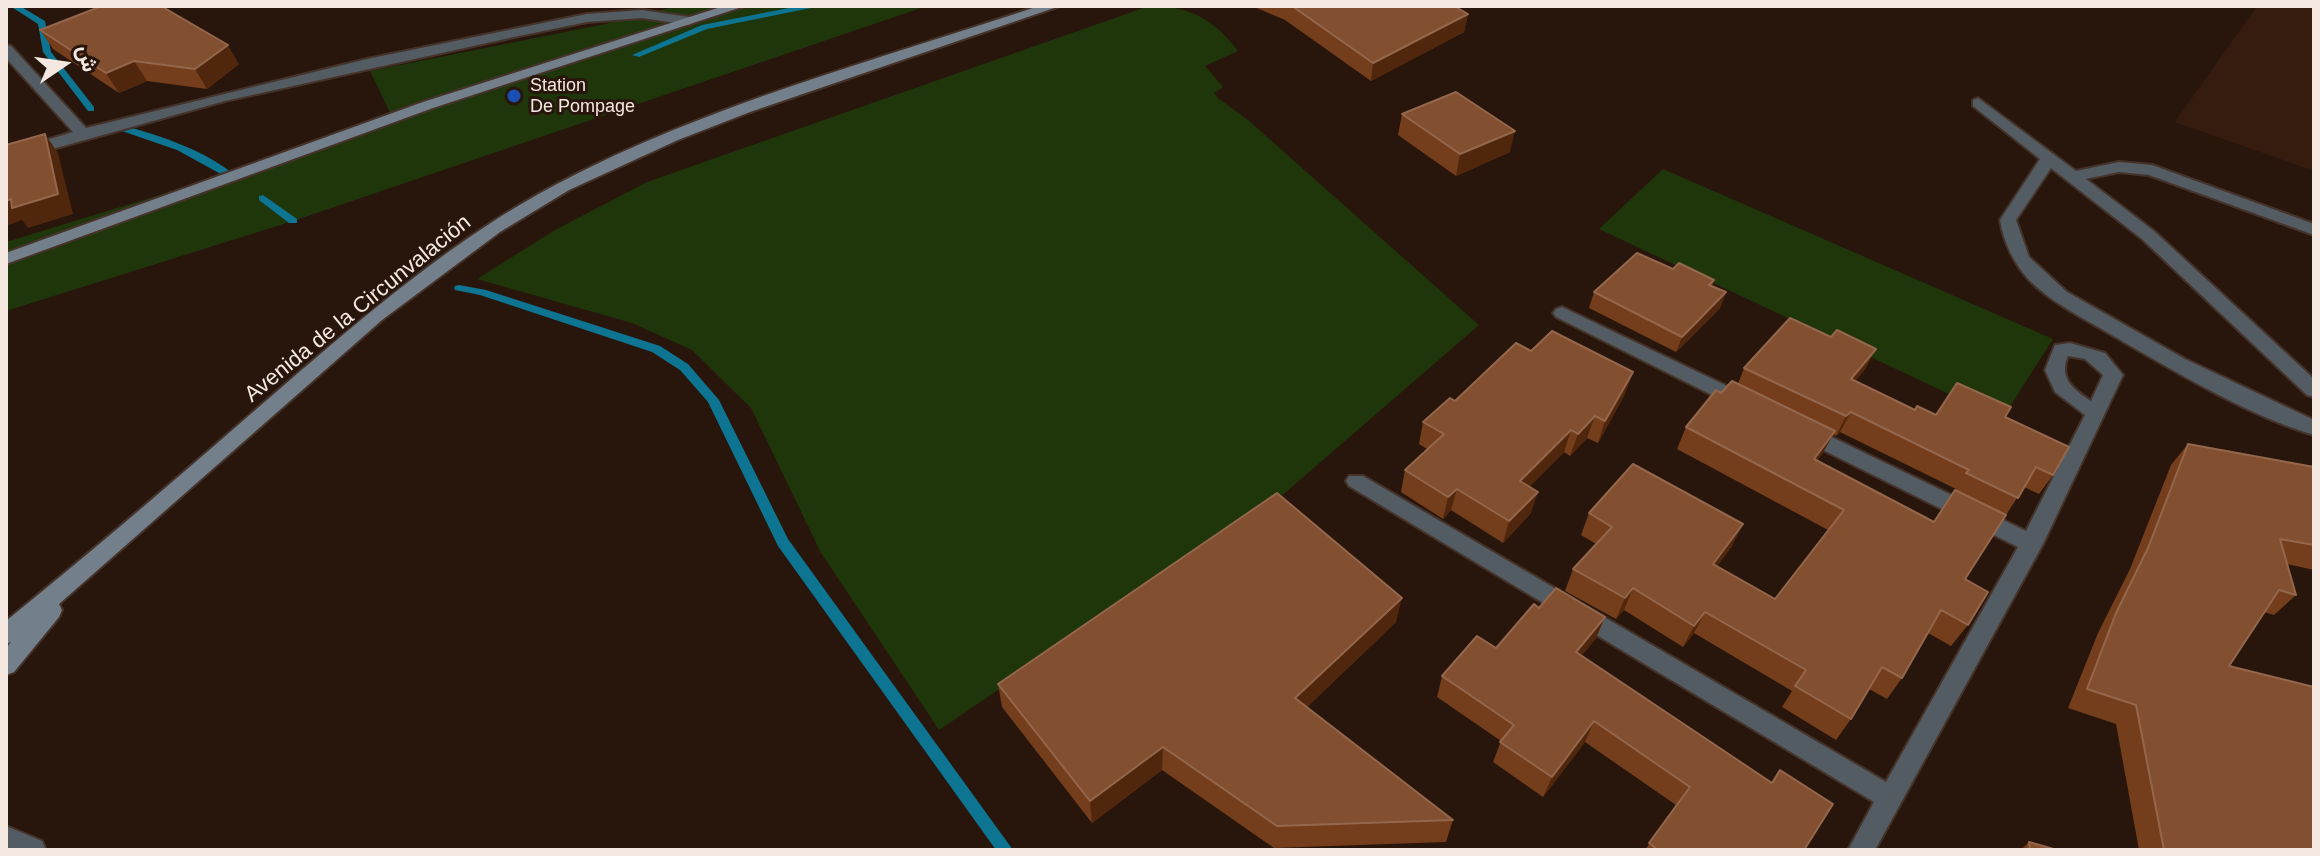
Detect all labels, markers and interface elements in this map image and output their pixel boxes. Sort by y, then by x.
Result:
north arrow [24,24,104,104]
text: ش [73,43,103,74]
place label: Station De Pompage [530,75,635,118]
marker: Station De Pompage [505,87,523,105]
street label: Avenida de la Circunvalación [240,210,476,408]

